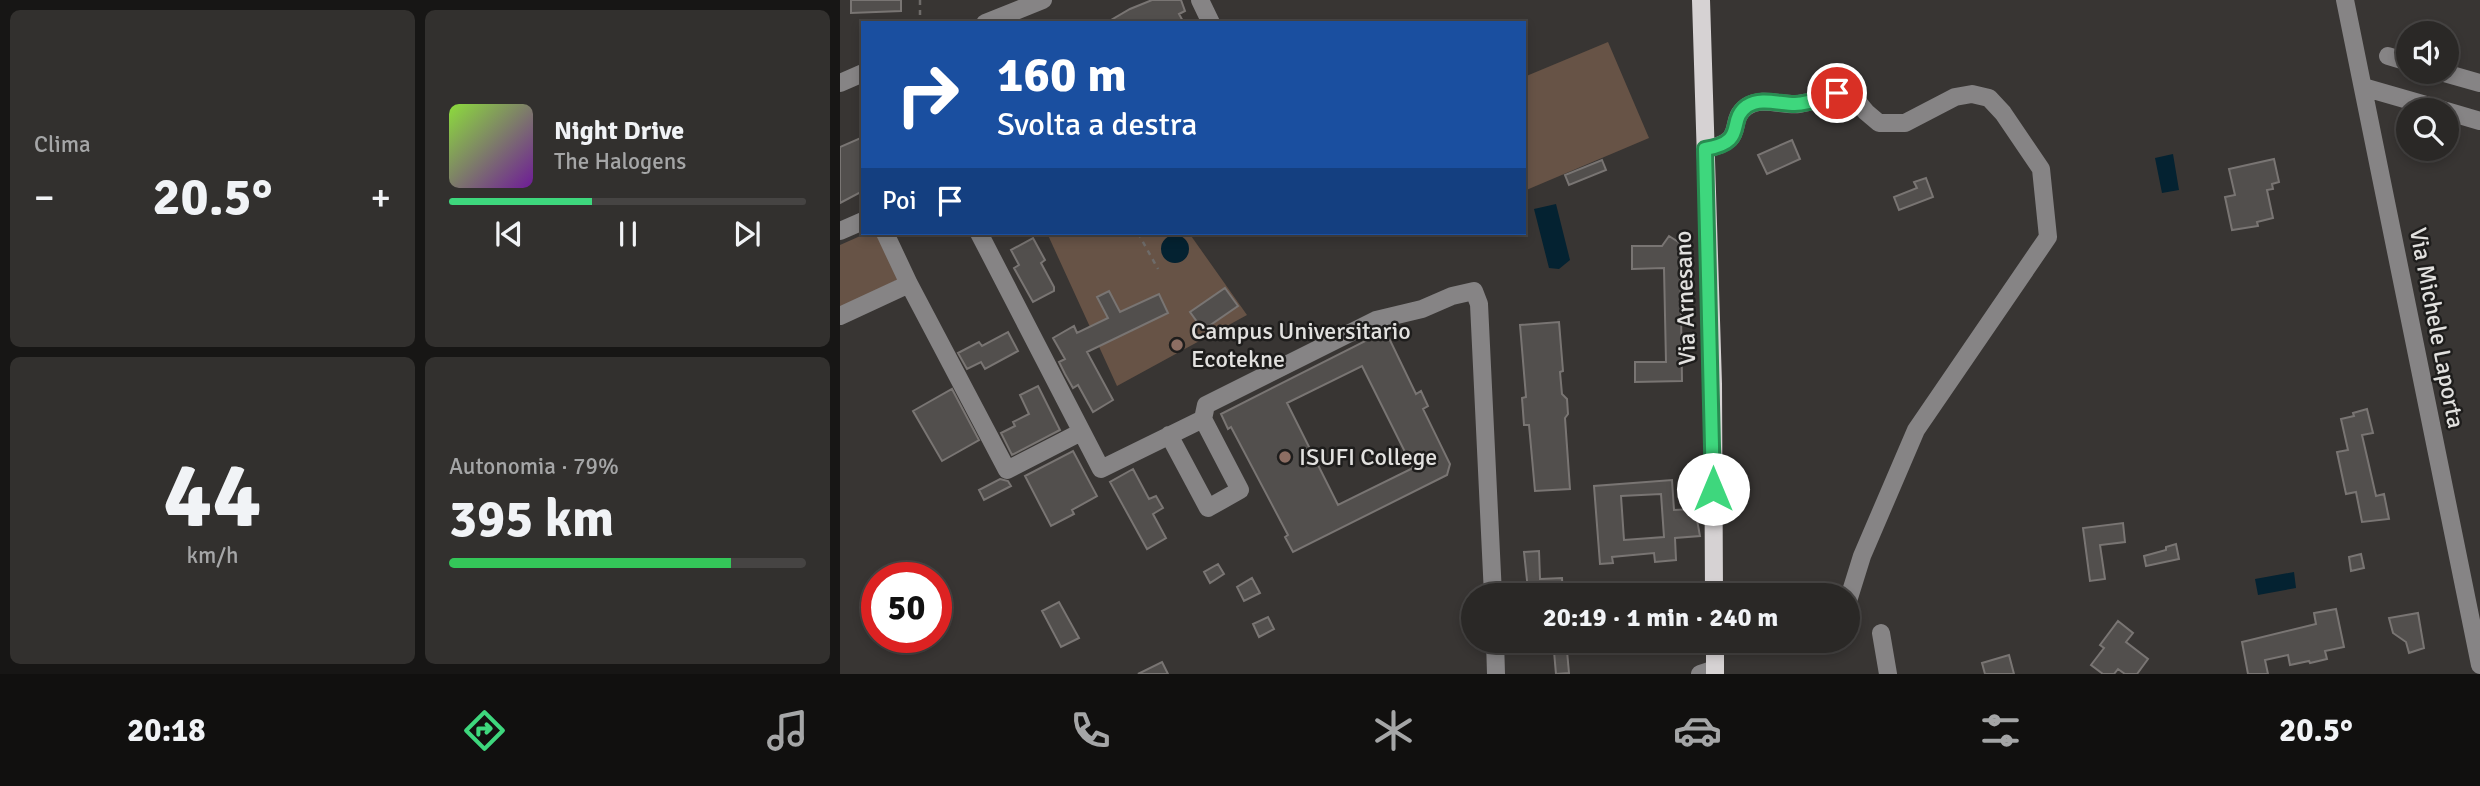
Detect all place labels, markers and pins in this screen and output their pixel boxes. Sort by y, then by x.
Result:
pin [1807,63,1867,123]
place label: Campus Universitario Ecotekne [1191,316,1411,374]
marker: Campus Universitario Ecotekne [1169,337,1185,353]
place label: ISUFI College [1299,442,1437,472]
marker: ISUFI College [1277,449,1293,465]

